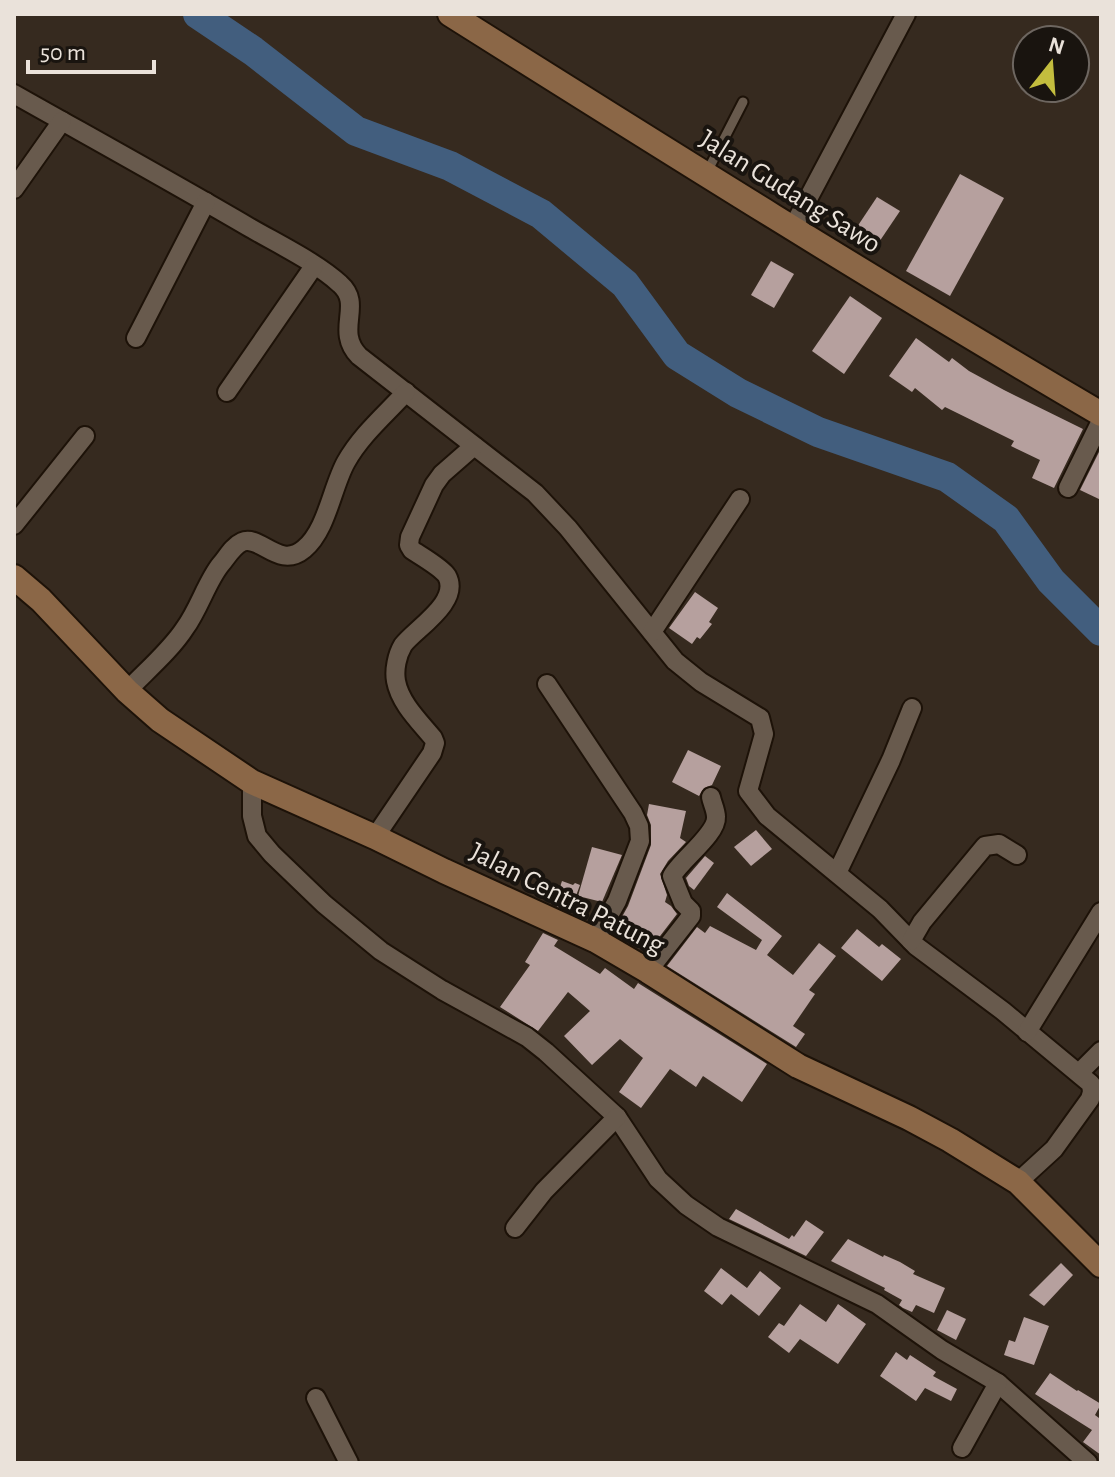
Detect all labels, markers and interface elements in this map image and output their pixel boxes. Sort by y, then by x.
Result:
scale bar [28,24,154,74]
north arrow [1011,24,1091,104]
text: N [1046,33,1067,59]
text: 50 m [40,41,86,65]
street label: Jalan Gudang Sawo [695,125,885,259]
street label: Jalan Centra Patung [465,838,669,960]

